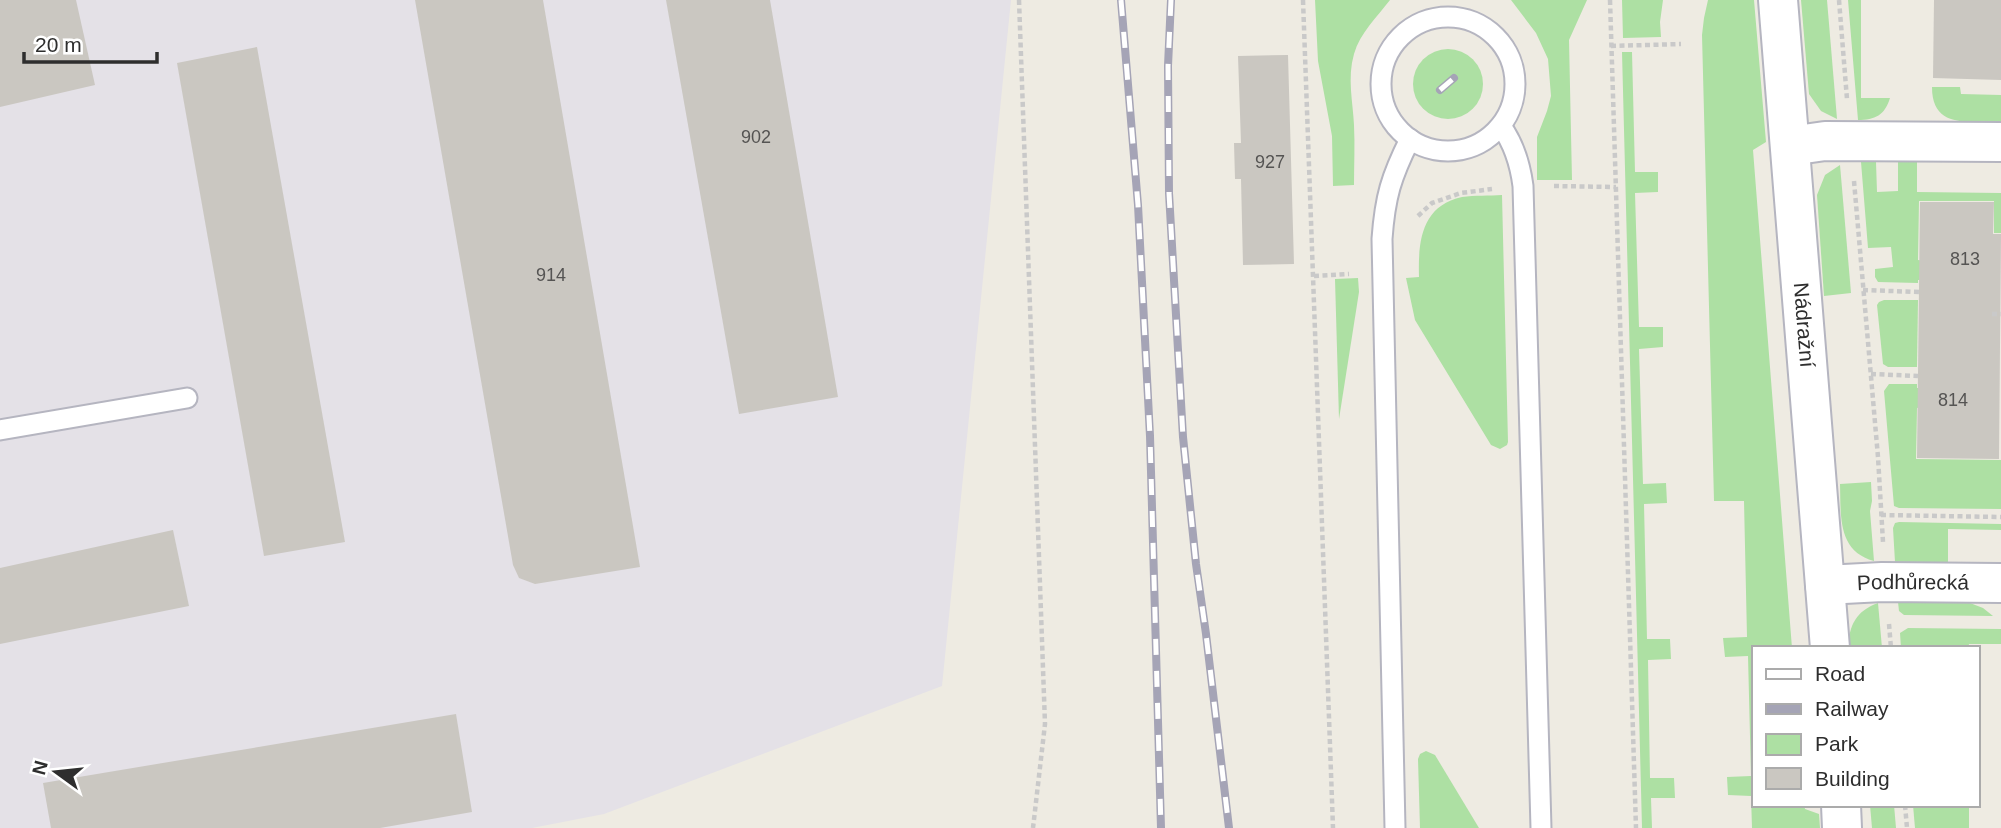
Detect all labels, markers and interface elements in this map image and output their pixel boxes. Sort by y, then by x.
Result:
scale bar [24,21,158,65]
text: 20 m [35,33,82,56]
house number: 902 [741,127,771,147]
house number: 927 [1255,152,1285,172]
house number: 813 [1950,249,1980,269]
house number: 914 [536,265,566,285]
street label: Nádražní [1790,281,1819,368]
house number: 814 [1938,390,1968,410]
street label: Podhůrecká [1856,570,1969,594]
legend [1752,646,1980,807]
text: Road [1815,662,1865,685]
text: Railway [1815,697,1889,720]
text: Park [1815,732,1859,755]
north arrow [21,737,91,807]
text: N [28,758,52,777]
text: Building [1815,767,1890,790]

